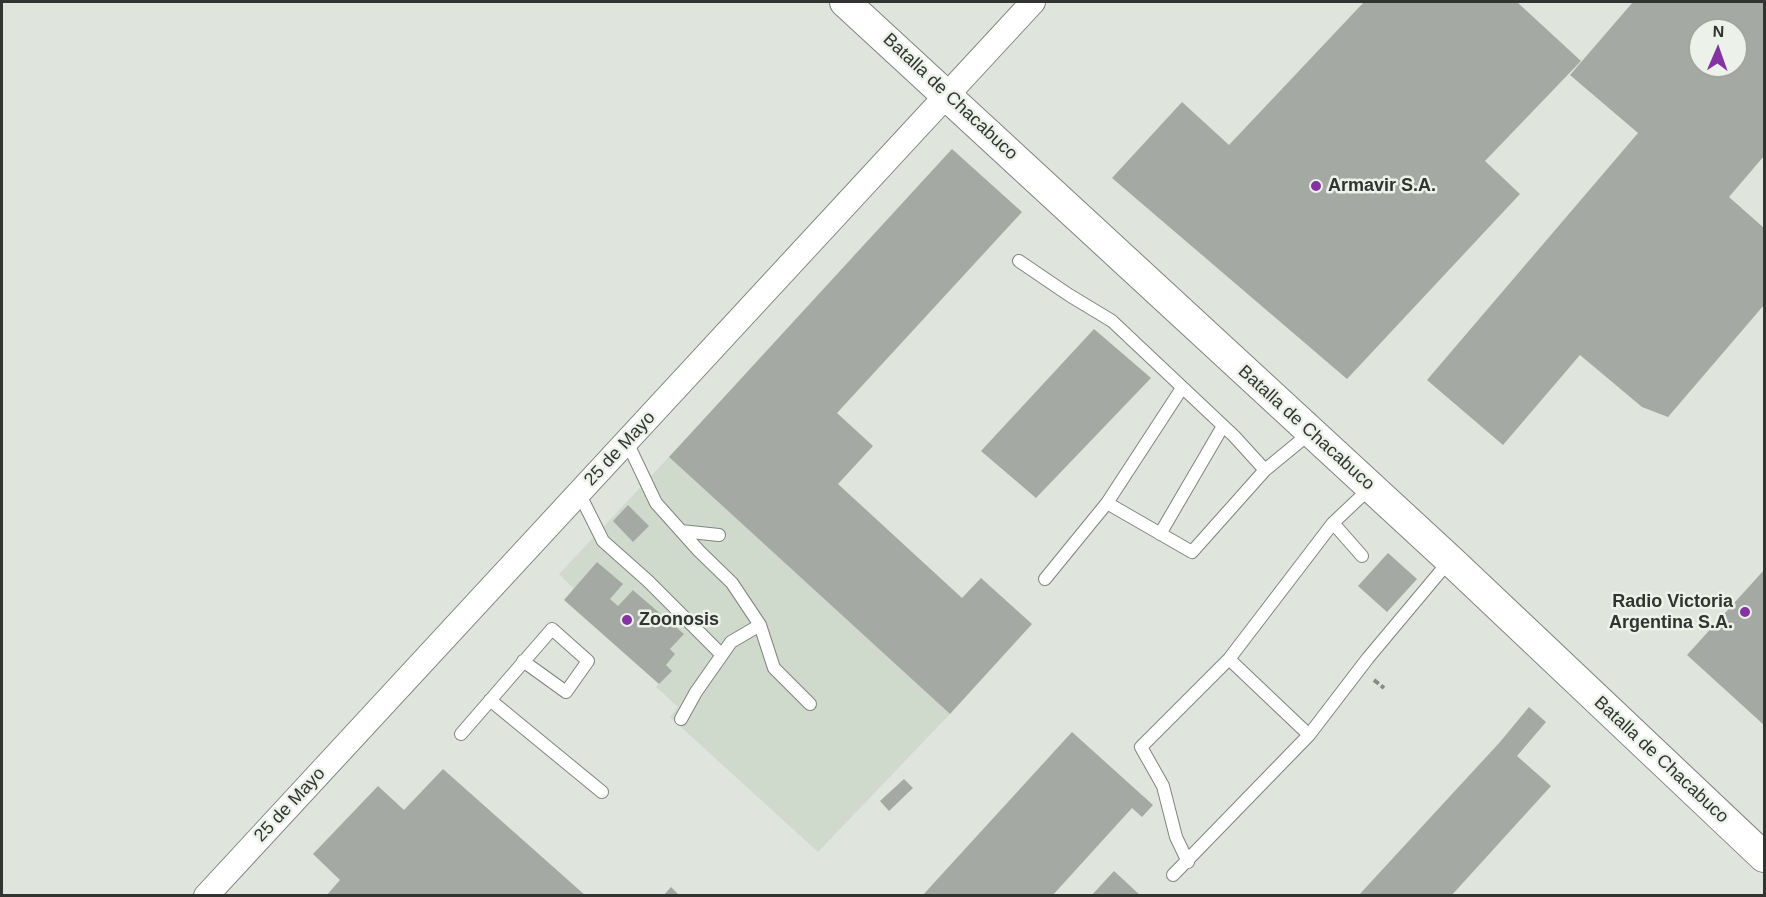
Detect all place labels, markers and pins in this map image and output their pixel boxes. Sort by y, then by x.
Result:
place label: Armavir S.A. [1328,175,1436,197]
marker: Armavir S.A. [1309,179,1323,193]
place label: Radio Victoria Argentina S.A. [1609,591,1733,634]
marker: Radio Victoria Argentina S.A. [1738,605,1752,619]
place label: Zoonosis [639,609,719,631]
marker: Zoonosis [620,613,634,627]

